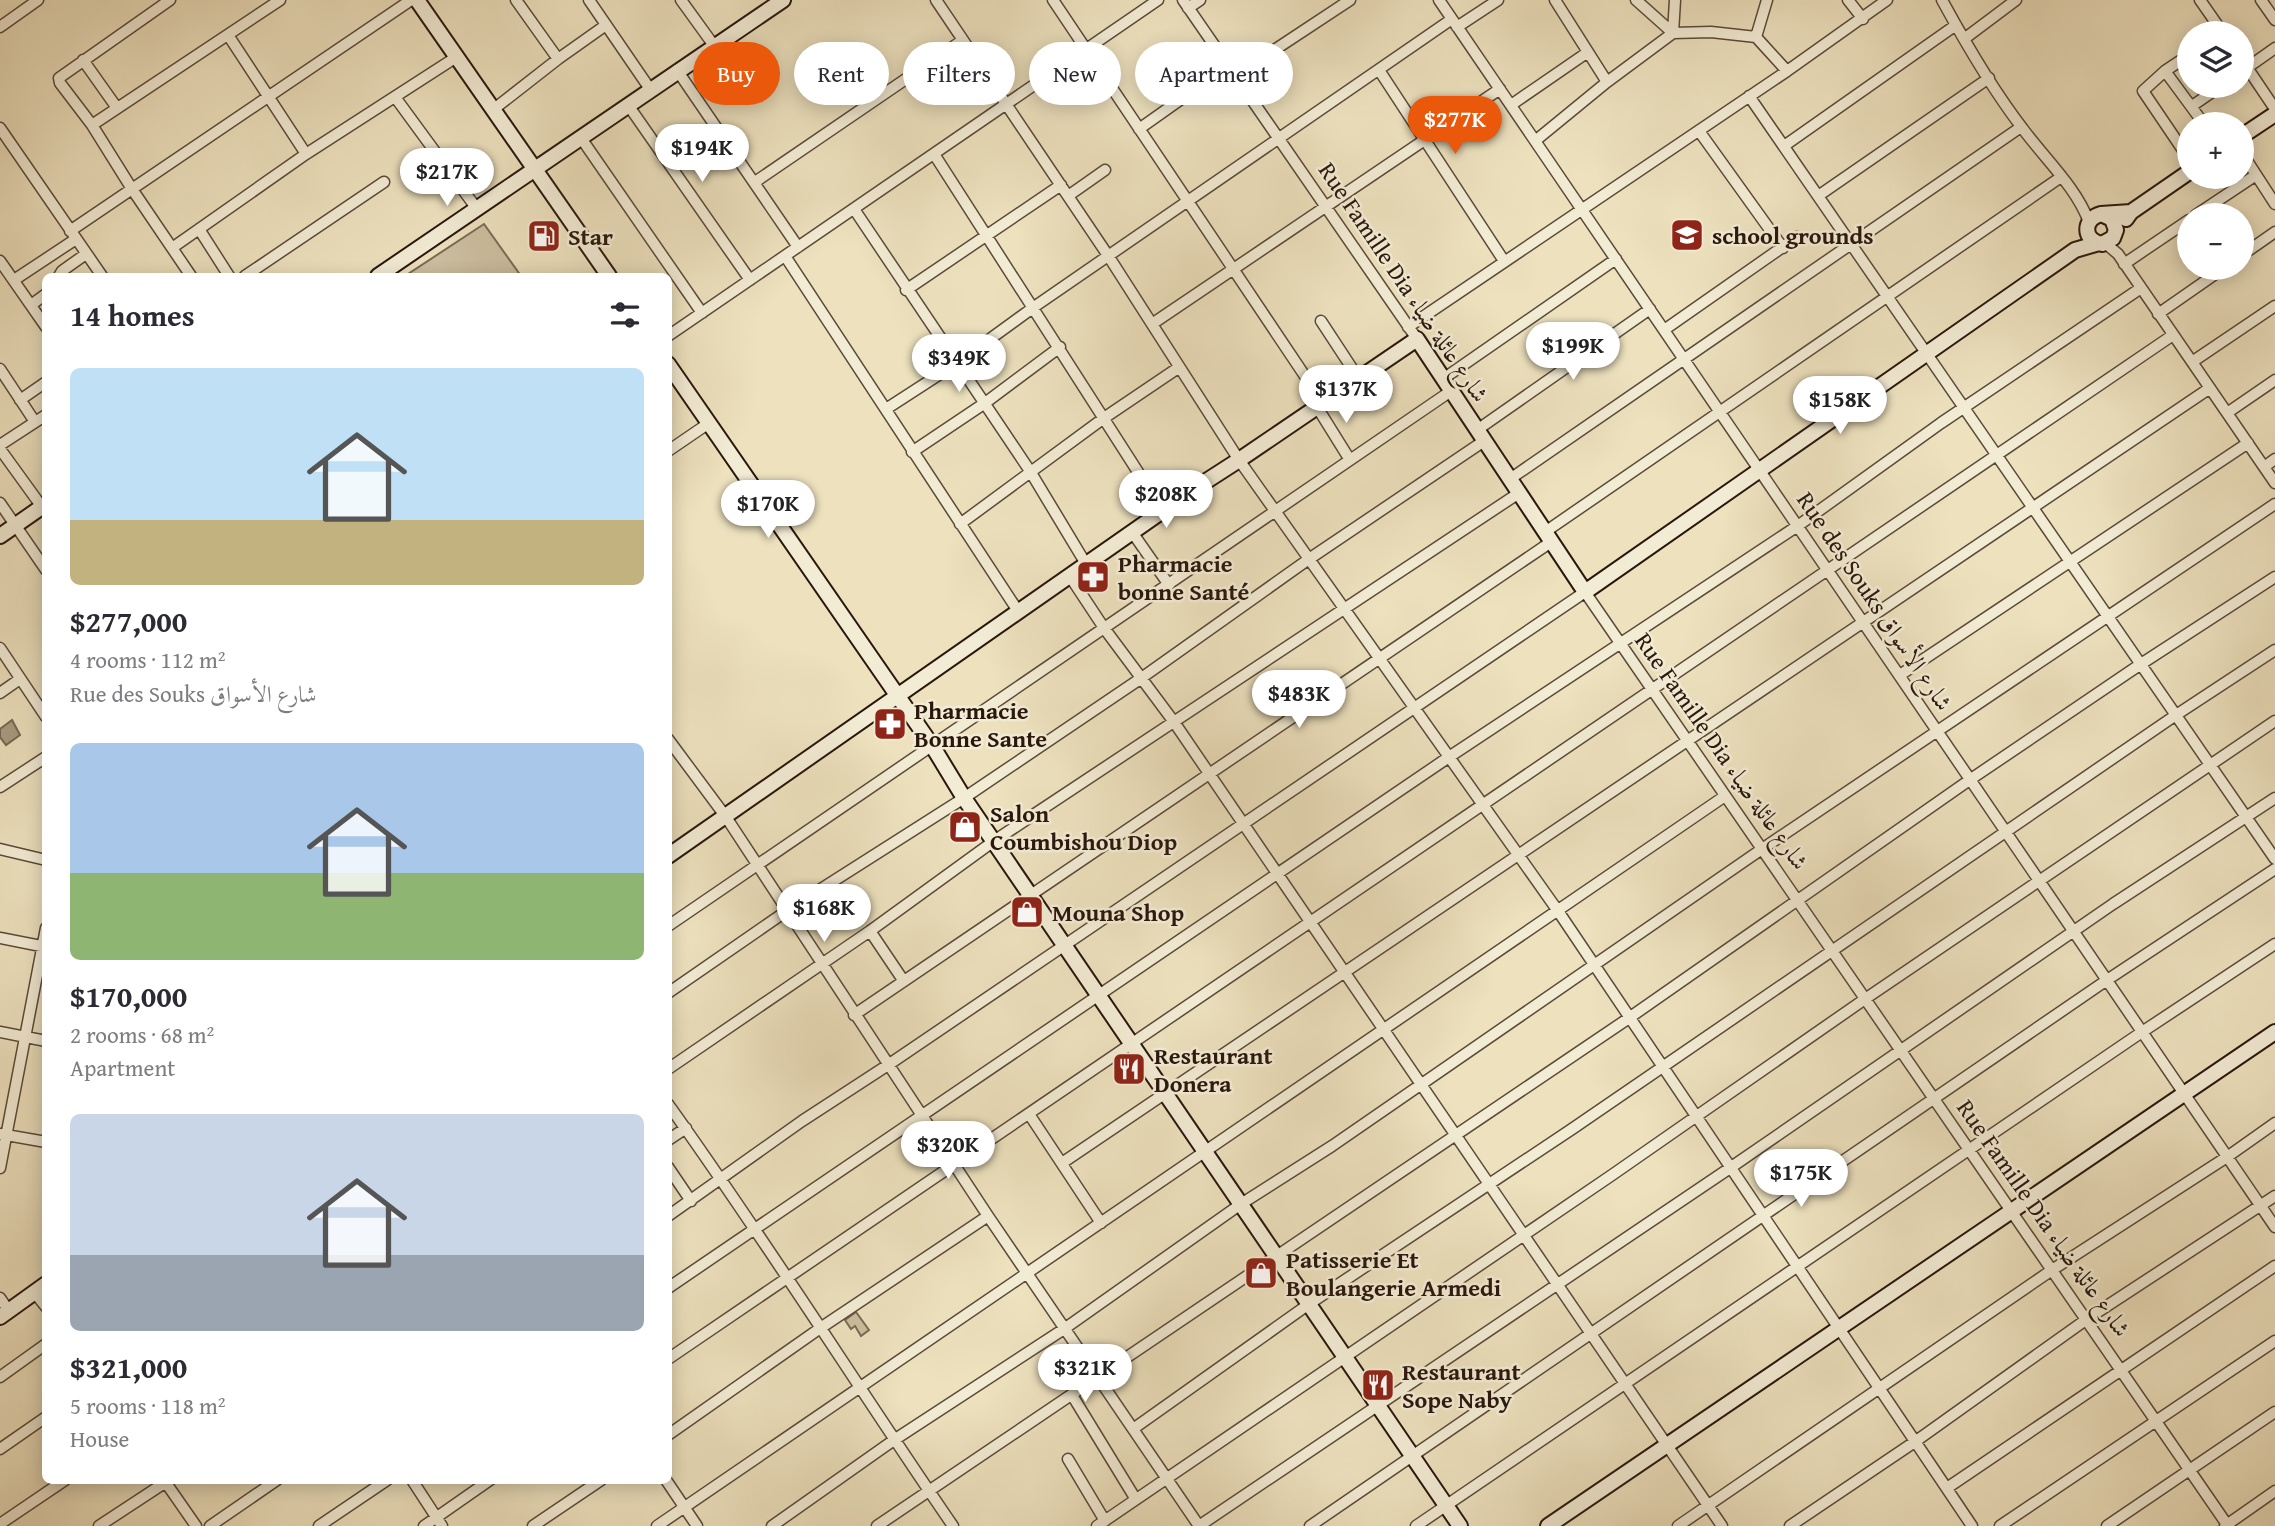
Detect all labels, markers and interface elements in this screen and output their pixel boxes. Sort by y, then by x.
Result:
map controls [2177,21,2254,280]
button: layers [2177,21,2254,98]
chip: Buy [693,42,780,105]
chip: Rent [794,42,889,105]
chip: Filters [903,42,1015,105]
chip: New [1029,42,1121,105]
chip: Apartment [1135,42,1293,105]
pin: $277K [1406,96,1504,156]
text: $277K [1424,102,1486,135]
button: + [2177,112,2254,189]
pin: $194K [653,124,751,184]
text: $194K [671,130,733,163]
pin: $217K [398,148,496,208]
text: $217K [416,154,478,187]
street label: Rue Famille Dia شارع عائلة ضياء [1308,155,1498,411]
button: − [2177,203,2254,280]
school or university icon: school grounds [1668,216,1706,254]
fuel station icon: Star [525,217,563,255]
place label: school grounds [1712,218,1874,253]
place label: Star [568,219,613,254]
text: 14 homes [70,293,195,337]
icon: filters [606,296,644,334]
pin: $199K [1524,322,1622,382]
text: $199K [1542,328,1604,361]
pin: $349K [910,334,1008,394]
text: $349K [928,340,990,373]
pin: $137K [1297,366,1395,425]
text: $137K [1315,371,1377,404]
pin: $158K [1791,376,1889,436]
text: $158K [1809,382,1871,415]
icon: home [294,414,420,540]
pin: $208K [1117,470,1215,530]
text: $208K [1135,476,1197,509]
pin: $170K [719,480,817,540]
street label: Rue des Souks شارع الأسواق [1786,485,1961,719]
text: $170K [737,486,799,519]
place label: Pharmacie bonne Santé [1118,546,1249,609]
pharmacy icon: Pharmacie bonne Santé [1074,558,1112,596]
text: $277,000 [70,599,187,643]
street label: Rue Famille Dia شارع عائلة ضياء [1624,625,1817,879]
text: 4 rooms · 112 m² [70,643,225,676]
pin: $483K [1250,670,1348,730]
text: $483K [1268,676,1330,709]
text: Rue des Souks شارع الأسواق [70,677,317,710]
place label: Pharmacie Bonne Sante [914,693,1047,756]
pharmacy icon: Pharmacie Bonne Sante [871,705,909,743]
icon: home [294,789,420,915]
place label: Salon Coumbishou Diop [990,796,1177,859]
shop icon: Salon Coumbishou Diop [946,808,984,846]
pin: $168K [775,884,873,944]
text: $168K [793,890,855,923]
shop icon: Mouna Shop [1008,893,1046,931]
place label: Mouna Shop [1052,895,1184,930]
text: $170,000 [70,974,187,1018]
text: 2 rooms · 68 m² [70,1018,214,1051]
place label: Restaurant Donera [1154,1038,1273,1101]
restaurant icon: Restaurant Donera [1110,1050,1148,1088]
text: Apartment [70,1051,175,1084]
street label: Rue Famille Dia شارع عائلة ضياء [1946,1092,2139,1346]
pin: $320K [899,1122,997,1181]
text: $320K [917,1127,979,1160]
pin: $175K [1752,1150,1850,1209]
text: $175K [1770,1155,1832,1188]
icon: home [294,1160,420,1286]
place label: Patisserie Et Boulangerie Armedi [1286,1242,1501,1305]
shop icon: Patisserie Et Boulangerie Armedi [1242,1254,1280,1292]
pin: $321K [1036,1344,1134,1404]
text: $321,000 [70,1345,187,1389]
text: $321K [1054,1350,1116,1383]
place label: Restaurant Sope Naby [1402,1354,1521,1417]
restaurant icon: Restaurant Sope Naby [1359,1366,1397,1404]
text: 5 rooms · 118 m² [70,1389,225,1422]
text: House [70,1422,129,1455]

